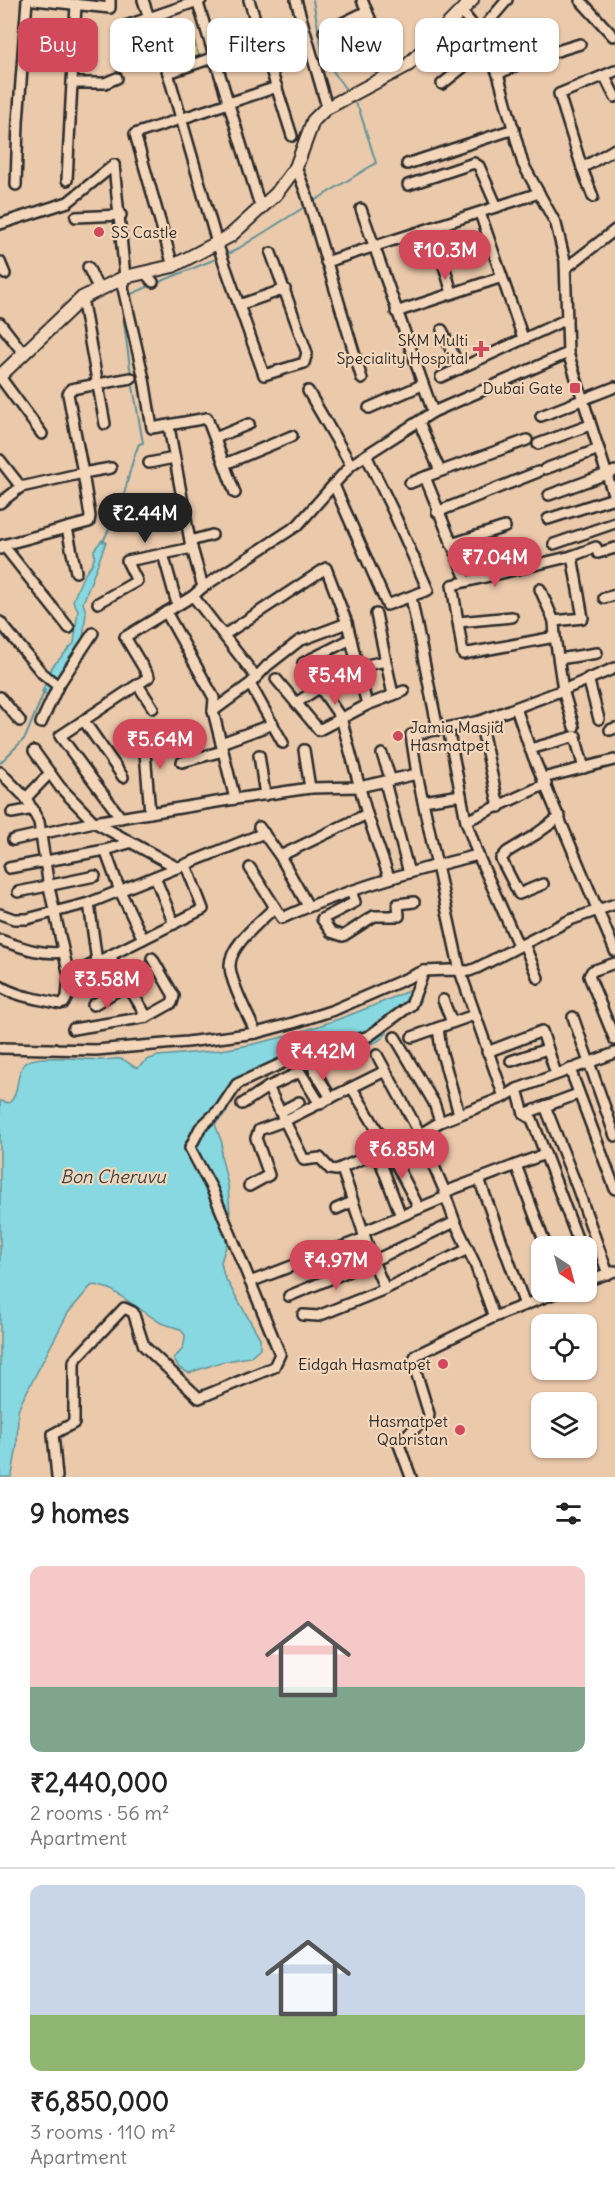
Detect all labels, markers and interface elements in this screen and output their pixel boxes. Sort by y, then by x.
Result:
chip: Buy [18,18,98,72]
chip: Rent [110,18,195,72]
chip: Filters [207,18,307,72]
chip: New [319,18,403,72]
chip: Apartment [415,18,559,72]
place label: SS Castle [111,222,177,242]
marker: SS Castle [92,225,106,239]
pin: ₹10.3M [396,230,494,281]
text: ₹10.3M [413,237,477,262]
place label: SKM Multi Speciality Hospital [336,330,468,368]
marker: SKM Multi Speciality Hospital [472,340,490,358]
place label: Dubai Gate [482,378,563,398]
marker: Dubai Gate [568,381,582,395]
pin: ₹2.44M [96,493,194,544]
text: ₹2.44M [112,500,178,525]
pin: ₹7.04M [446,537,544,588]
text: ₹7.04M [462,544,528,569]
pin: ₹5.4M [293,655,377,706]
text: ₹5.4M [308,662,362,687]
place label: Jamia Masjid Hasmatpet [410,717,504,755]
pin: ₹5.64M [111,719,209,770]
text: ₹5.64M [127,726,193,751]
marker: Jamia Masjid Hasmatpet [391,729,405,743]
pin: ₹3.58M [58,959,156,1010]
text: ₹3.58M [74,966,140,991]
pin: ₹4.42M [274,1031,372,1082]
text: ₹4.42M [290,1038,356,1063]
pin: ₹6.85M [353,1129,451,1180]
text: ₹6.85M [369,1136,435,1161]
water label: Bon Cheruvu [60,1165,167,1188]
north arrow [531,1236,597,1302]
map controls [531,1236,597,1458]
pin: ₹4.97M [287,1240,385,1291]
text: ₹4.97M [304,1247,368,1272]
button: locate [531,1314,597,1380]
place label: Eidgah Hasmatpet [298,1354,432,1374]
marker: Eidgah Hasmatpet [436,1357,450,1371]
button: layers [531,1392,597,1458]
place label: Hasmatpet Qabristan [368,1411,449,1449]
marker: Hasmatpet Qabristan [453,1423,467,1437]
text: 9 homes [30,1497,129,1530]
icon: filters [552,1497,585,1530]
icon: home [254,1605,362,1713]
text: ₹2,440,000 [30,1766,168,1799]
text: 2 rooms · 56 m² [30,1800,170,1825]
text: Apartment [30,1825,127,1850]
icon: home [254,1924,362,2032]
text: ₹6,850,000 [30,2085,169,2118]
text: 3 rooms · 110 m² [30,2119,176,2144]
text: Apartment [30,2144,127,2169]

